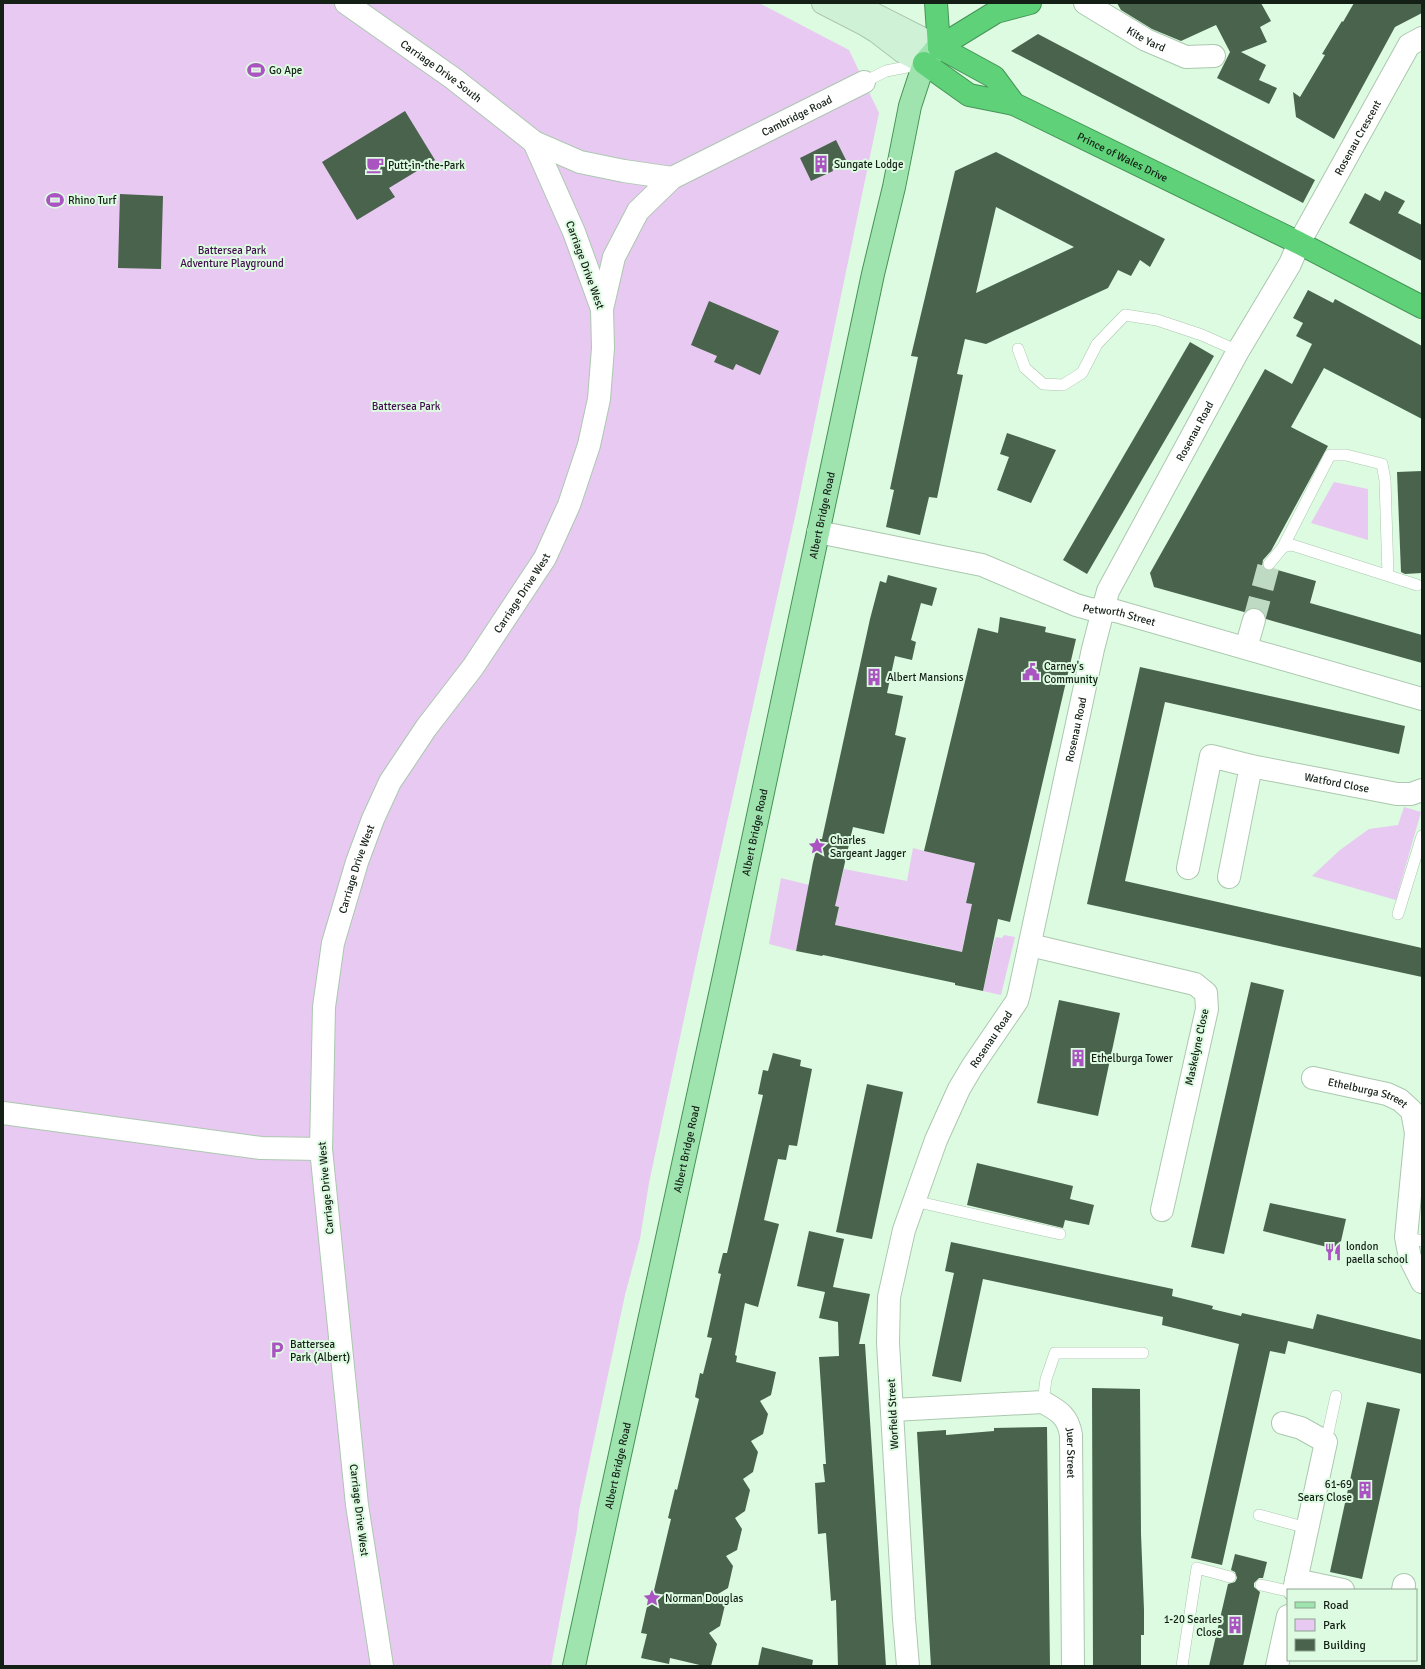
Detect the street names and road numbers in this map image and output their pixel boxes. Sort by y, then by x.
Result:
street label: Kite Yard [1125,23,1168,54]
street label: Carriage Drive South [398,37,485,105]
street label: Cambridge Road [759,93,834,139]
street label: Rosenau Crescent [1332,98,1384,177]
street label: Prince of Wales Drive [1075,129,1170,185]
street label: Carriage Drive West [563,219,607,311]
street label: Rosenau Road [1173,399,1216,463]
street label: Albert Bridge Road [806,471,837,560]
street label: Carriage Drive West [491,551,553,635]
street label: Petworth Street [1081,601,1157,629]
street label: Rosenau Road [1062,696,1089,763]
street label: Watford Close [1303,770,1370,795]
street label: Albert Bridge Road [739,787,770,877]
street label: Carriage Drive West [336,822,377,915]
street label: Maskelyne Close [1183,1007,1211,1087]
street label: Rosenau Road [967,1008,1015,1070]
street label: Ethelburga Street [1327,1075,1411,1111]
street label: Albert Bridge Road [671,1104,702,1194]
street label: Carriage Drive West [315,1141,337,1235]
street label: Worfield Street [885,1378,901,1450]
street label: Albert Bridge Road [602,1421,633,1510]
street label: Juer Street [1063,1425,1078,1478]
street label: Carriage Drive West [347,1463,371,1557]

